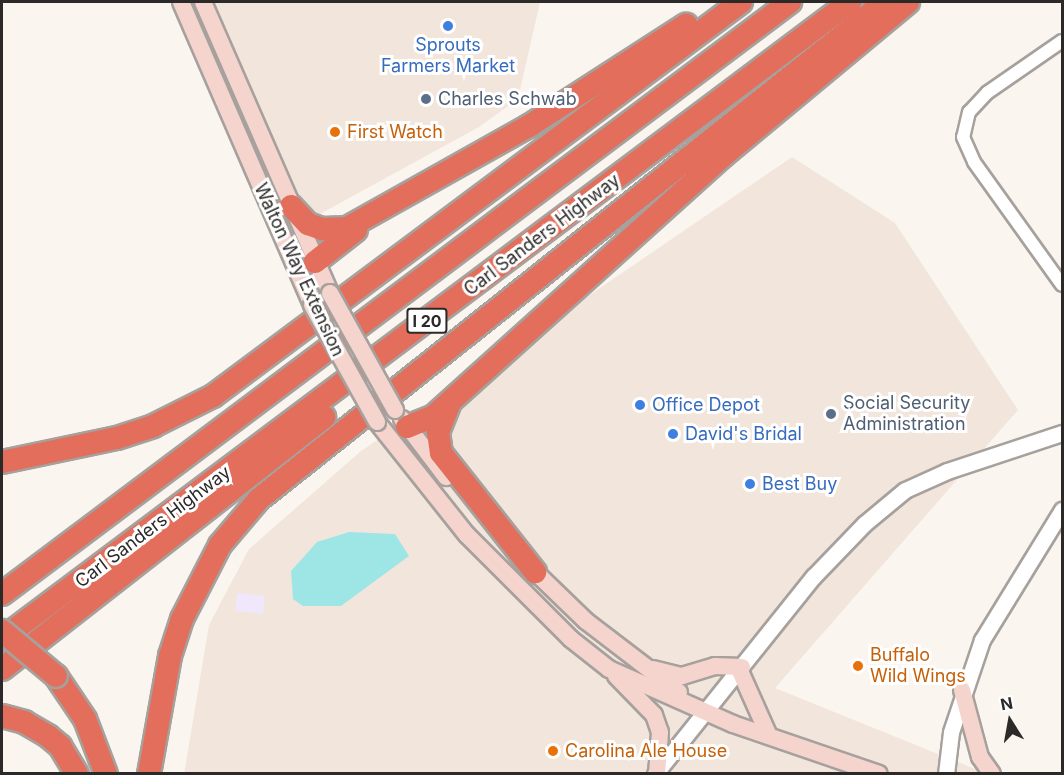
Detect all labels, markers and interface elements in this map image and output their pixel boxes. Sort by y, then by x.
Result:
marker: Sprouts Farmers Market [441,19,455,33]
place label: Sprouts Farmers Market [381,35,515,78]
place label: Charles Schwab [438,88,577,110]
marker: Charles Schwab [419,92,433,106]
place label: First Watch [347,121,443,143]
marker: First Watch [328,125,342,139]
street label: Carl Sanders Highway [460,170,624,300]
street label: Walton Way Extension [249,180,349,360]
road number: I 20 [406,308,448,334]
place label: Social Security Administration [843,393,970,436]
place label: Office Depot [652,394,760,416]
marker: Office Depot [633,398,647,412]
marker: Social Security Administration [824,407,838,421]
place label: David's Bridal [685,423,802,445]
marker: David's Bridal [666,427,680,441]
street label: Carl Sanders Highway [71,462,235,592]
place label: Best Buy [762,473,837,495]
marker: Best Buy [743,477,757,491]
place label: Buffalo Wild Wings [870,645,966,688]
marker: Buffalo Wild Wings [851,659,865,673]
north arrow [980,691,1040,751]
text: N [999,692,1014,714]
place label: Carolina Ale House [565,740,727,762]
marker: Carolina Ale House [546,744,560,758]

